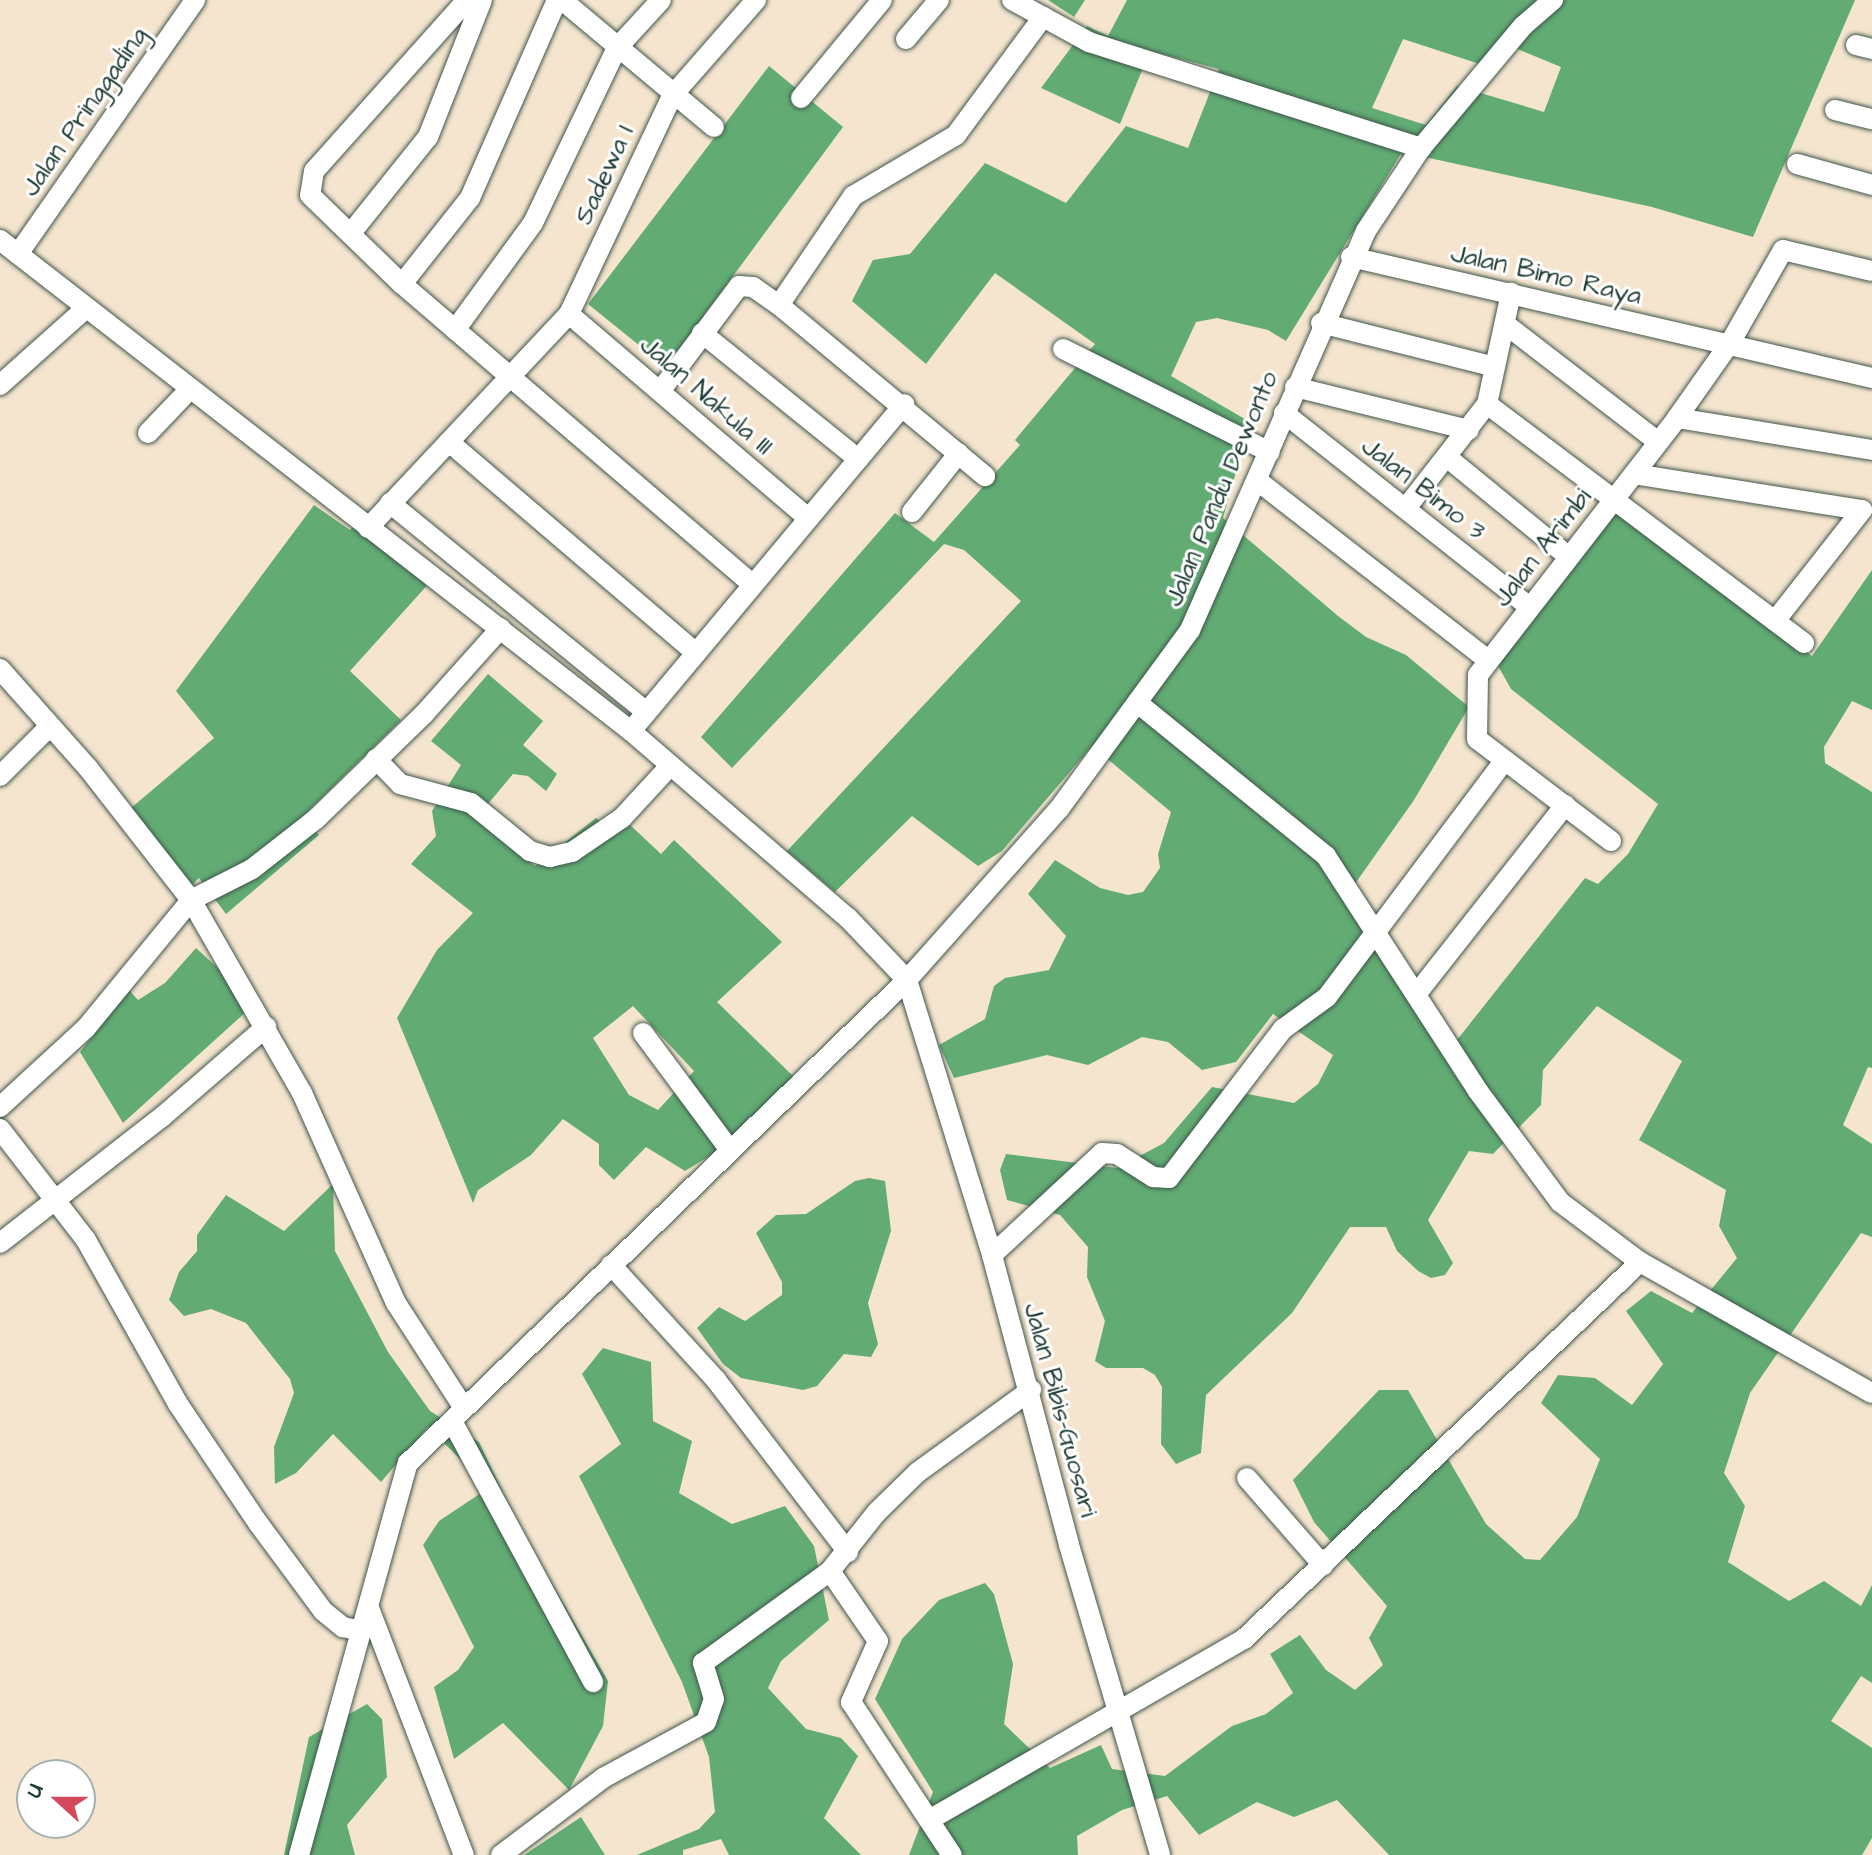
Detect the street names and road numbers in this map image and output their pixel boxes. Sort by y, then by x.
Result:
street label: Jalan Pringgading [15,21,155,203]
street label: Sadewa I [568,120,642,230]
street label: Jalan Bimo Raya [1448,238,1644,312]
street label: Jalan Nakula III [633,330,779,462]
street label: Jalan Pandu Dewonto [1158,367,1286,611]
street label: Jalan Bimo 3 [1355,431,1491,547]
street label: Jalan Arimbi [1487,483,1599,613]
street label: Jalan Bibis-Guosari [1016,1300,1104,1520]

